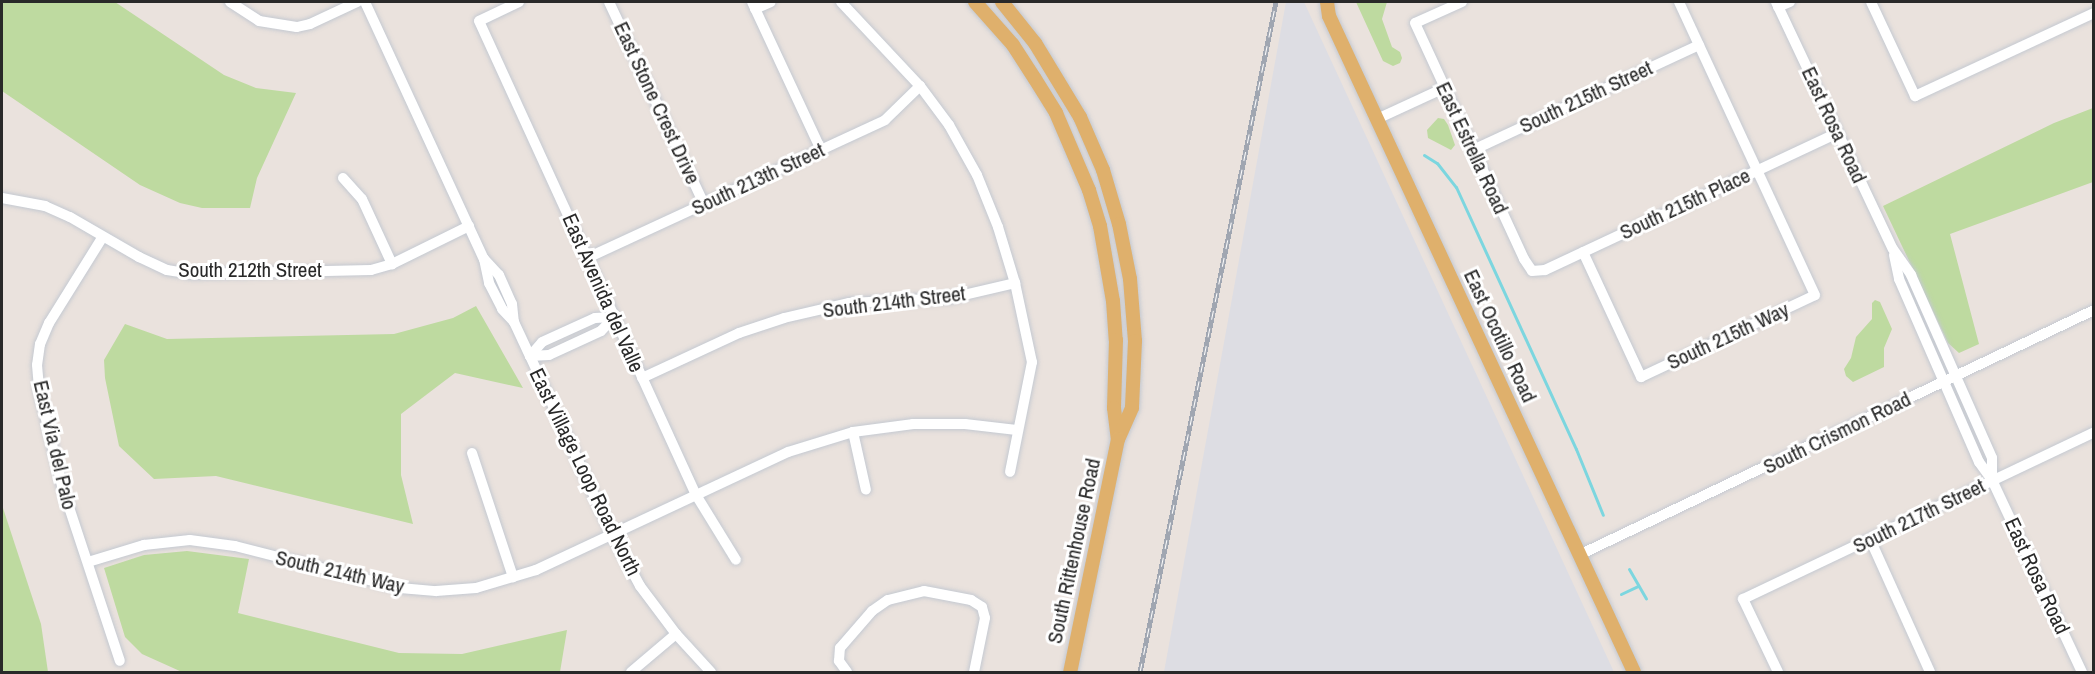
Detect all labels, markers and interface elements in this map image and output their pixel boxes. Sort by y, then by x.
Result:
street label: East Stone Crest Drive [608,18,706,188]
street label: South 215th Street [1516,55,1656,139]
street label: East Rosa Road [1796,63,1872,187]
street label: East Estrella Road [1430,78,1514,218]
street label: South 213th Street [688,137,828,221]
street label: South 215th Place [1616,163,1754,245]
street label: East Avenida del Valle [557,209,649,377]
street label: South 212th Street [178,257,322,283]
street label: East Ocotillo Road [1458,266,1542,406]
street label: South 214th Street [821,281,967,323]
street label: South 215th Way [1663,297,1793,375]
street label: East Village Loop Road North [524,364,646,580]
street label: East Via del Palo [28,378,82,512]
street label: South Crismon Road [1759,386,1915,480]
street label: South Rittenhouse Road [1042,456,1106,646]
street label: South 217th Street [1849,473,1989,559]
street label: East Rosa Road [1999,514,2075,638]
street label: South 214th Way [273,545,407,599]

